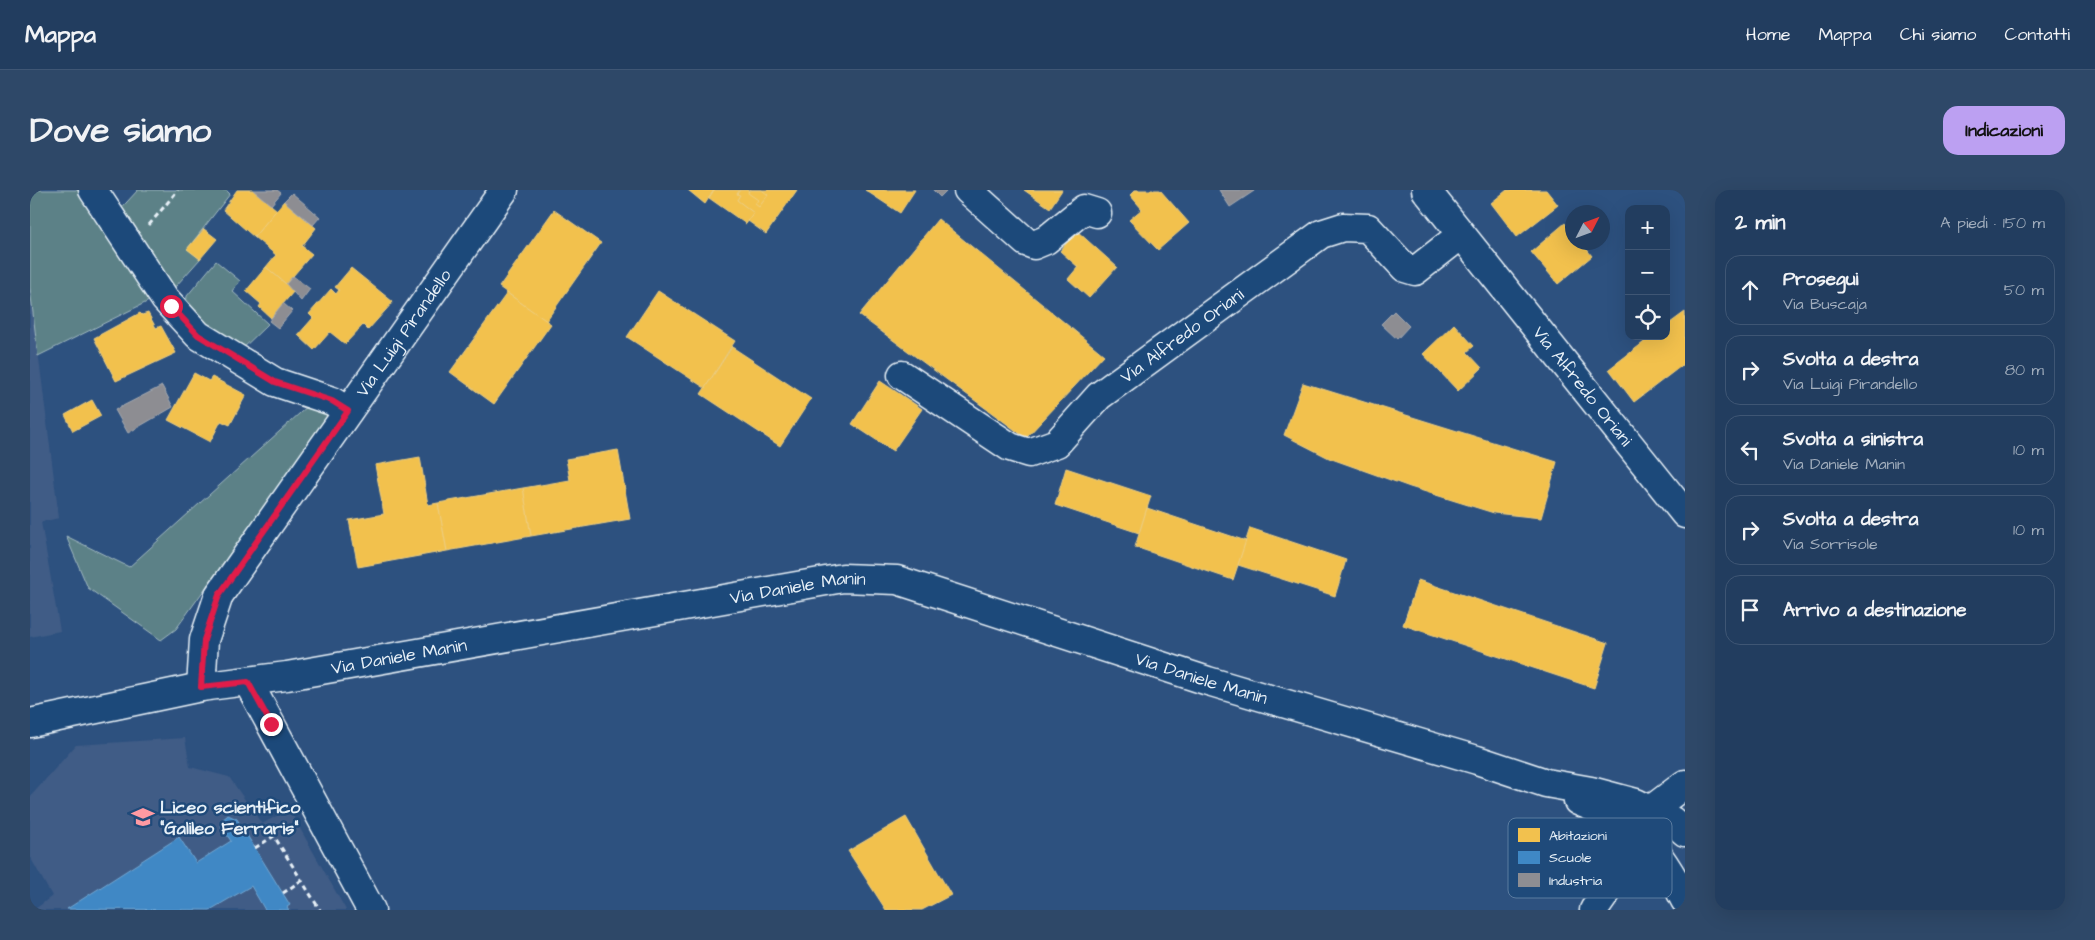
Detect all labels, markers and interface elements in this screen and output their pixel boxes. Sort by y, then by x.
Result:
text: Mappa [25,18,96,52]
text: Home [1746,22,1791,47]
text: Mappa [1819,22,1872,47]
text: Chi siamo [1900,22,1976,47]
text: Contatti [2004,22,2070,47]
text: Dove siamo [30,106,211,155]
button: Indicazioni [1943,106,2065,155]
north arrow [1565,205,1610,250]
map controls [1625,205,1670,340]
button: + [1625,205,1670,250]
text: 2 min [1735,208,1785,237]
text: A piedi · 150 m [1940,212,2045,234]
button: − [1625,250,1670,295]
street label: Via Luigi Pirandello [350,264,458,402]
text: Prosegui [1783,266,1858,293]
icon: ahead [1736,276,1764,304]
text: 50 m [2004,279,2044,301]
street label: Via Alfredo Oriani [1115,282,1249,390]
text: Via Buscaja [1783,293,1867,315]
route start [160,295,183,318]
button: locate [1625,295,1670,340]
street label: Via Alfredo Oriani [1527,321,1638,452]
text: Svolta a destra [1783,346,1918,373]
icon: right [1736,356,1764,384]
text: 80 m [2005,359,2044,381]
text: Via Luigi Pirandello [1783,373,1917,395]
text: Svolta a sinistra [1783,426,1923,453]
icon: left [1736,436,1764,464]
text: 10 m [2013,439,2044,461]
text: Via Daniele Manin [1783,453,1905,475]
text: Svolta a destra [1783,506,1918,533]
icon: right [1736,516,1764,544]
text: 10 m [2013,519,2044,541]
text: Via Sorrisole [1783,533,1878,555]
street label: Via Daniele Manin [728,566,866,611]
icon: arrive [1736,596,1764,624]
text: Arrivo a destinazione [1783,597,1966,624]
street label: Via Daniele Manin [329,633,469,681]
street label: Via Daniele Manin [1132,646,1271,711]
route end [260,713,283,736]
place label: Liceo scientifico "Galileo Ferraris" [160,795,301,841]
school or university icon: Liceo scientifico "Galileo Ferraris" [130,804,156,830]
legend [1508,818,1672,898]
text: Abitazioni [1549,826,1607,846]
text: Scuole [1549,848,1592,868]
text: Industria [1549,871,1602,891]

